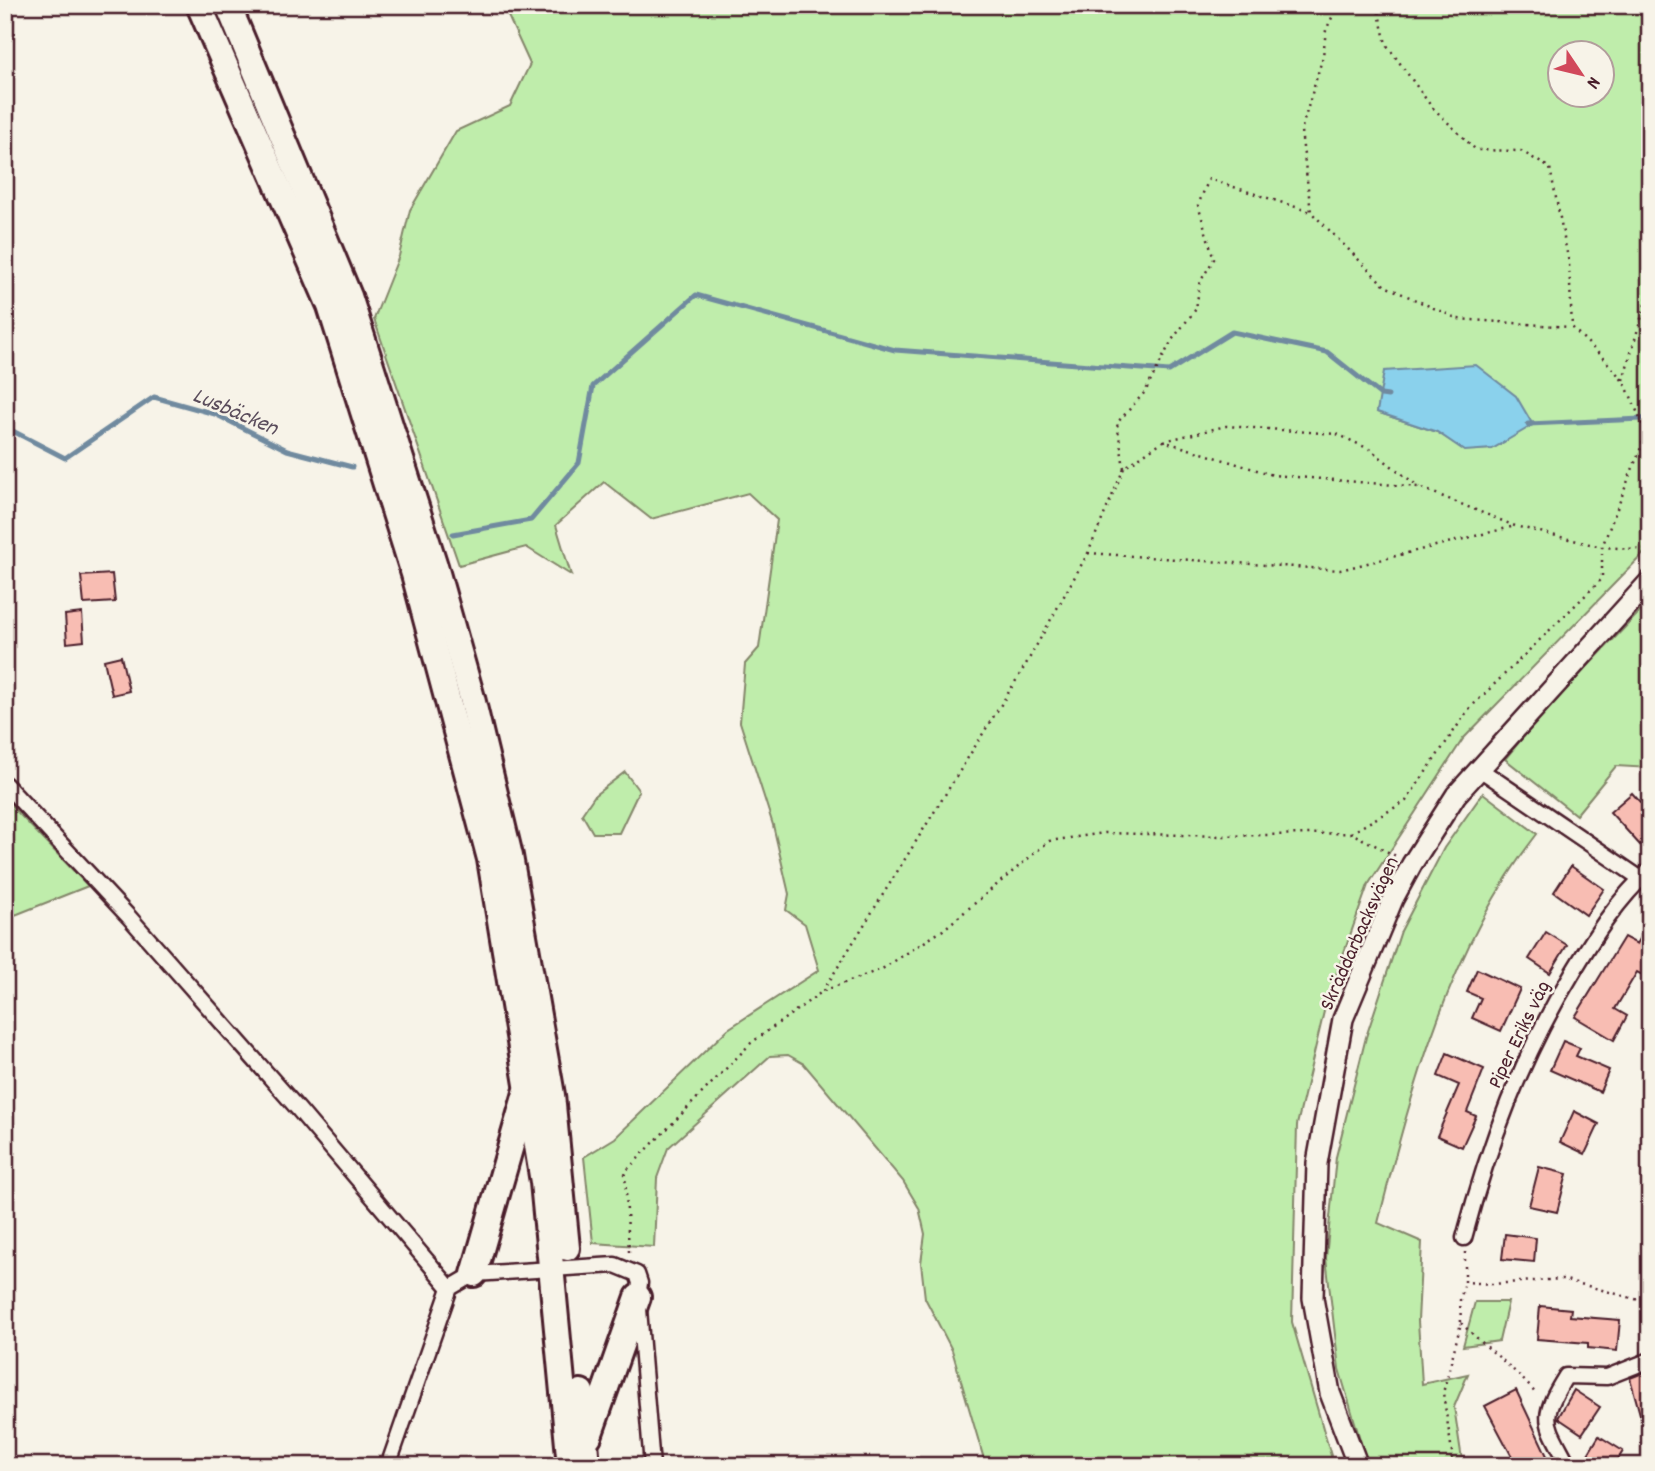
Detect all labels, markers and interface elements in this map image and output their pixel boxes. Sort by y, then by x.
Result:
north arrow [1546,38,1616,108]
text: N [1578,70,1606,93]
water label: Lusbäcken [187,380,284,446]
street label: Skräddarbacksvägen [1313,852,1408,1016]
street label: Piper Eriks väg [1482,976,1560,1094]

